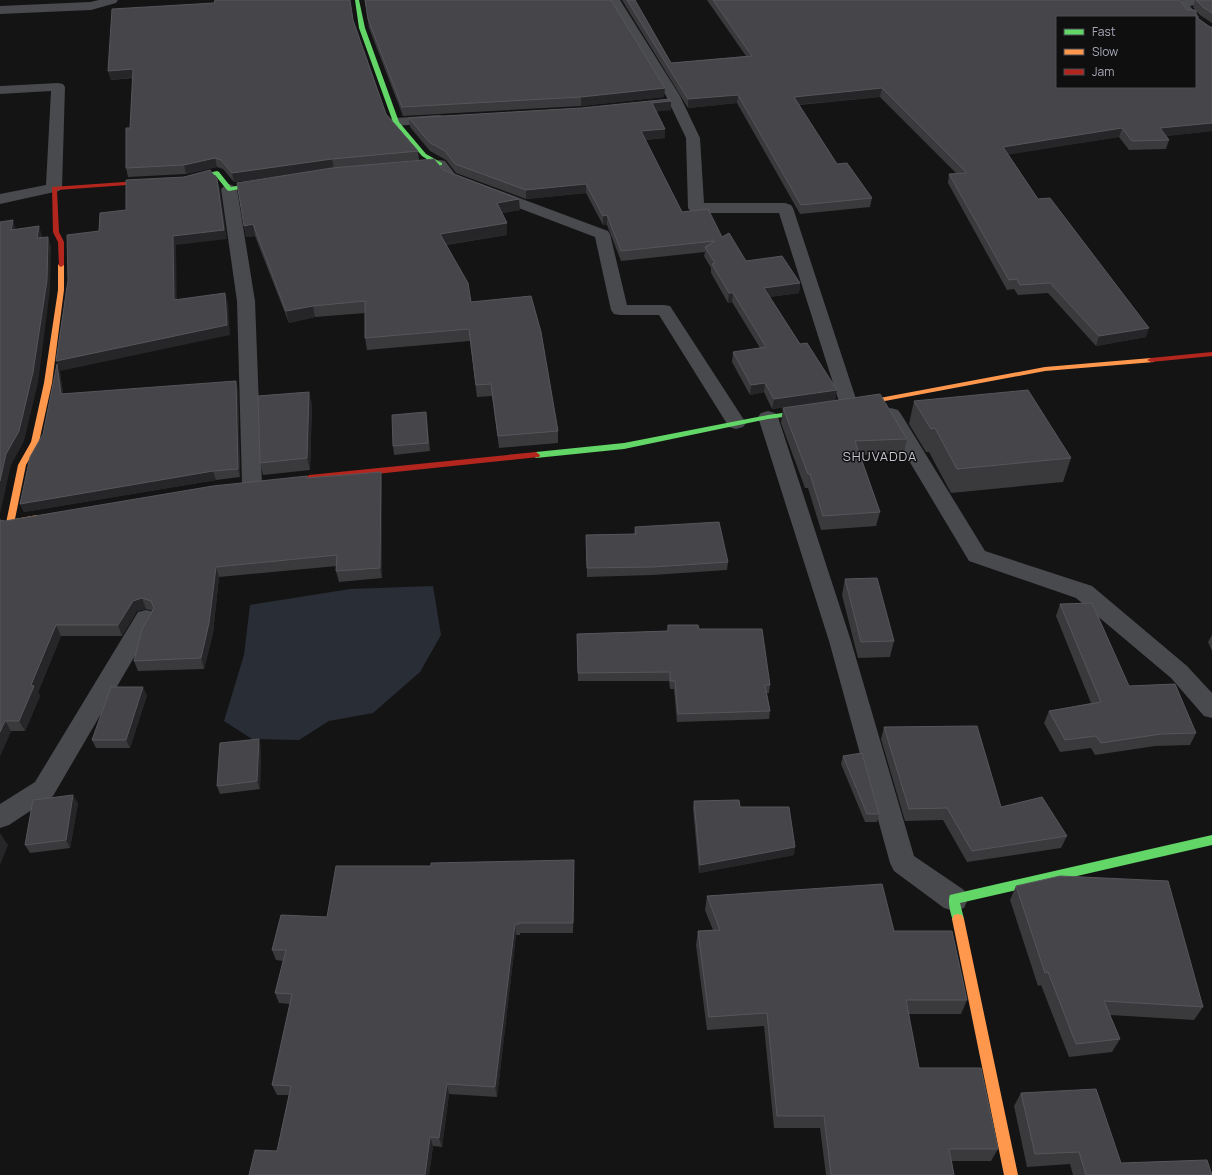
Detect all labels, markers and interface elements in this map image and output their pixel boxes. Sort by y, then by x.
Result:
legend [1056,16,1196,88]
text: Fast [1092,23,1116,40]
text: Slow [1092,43,1118,60]
text: Jam [1092,63,1114,80]
district label: SHUVADDA [843,447,917,465]

